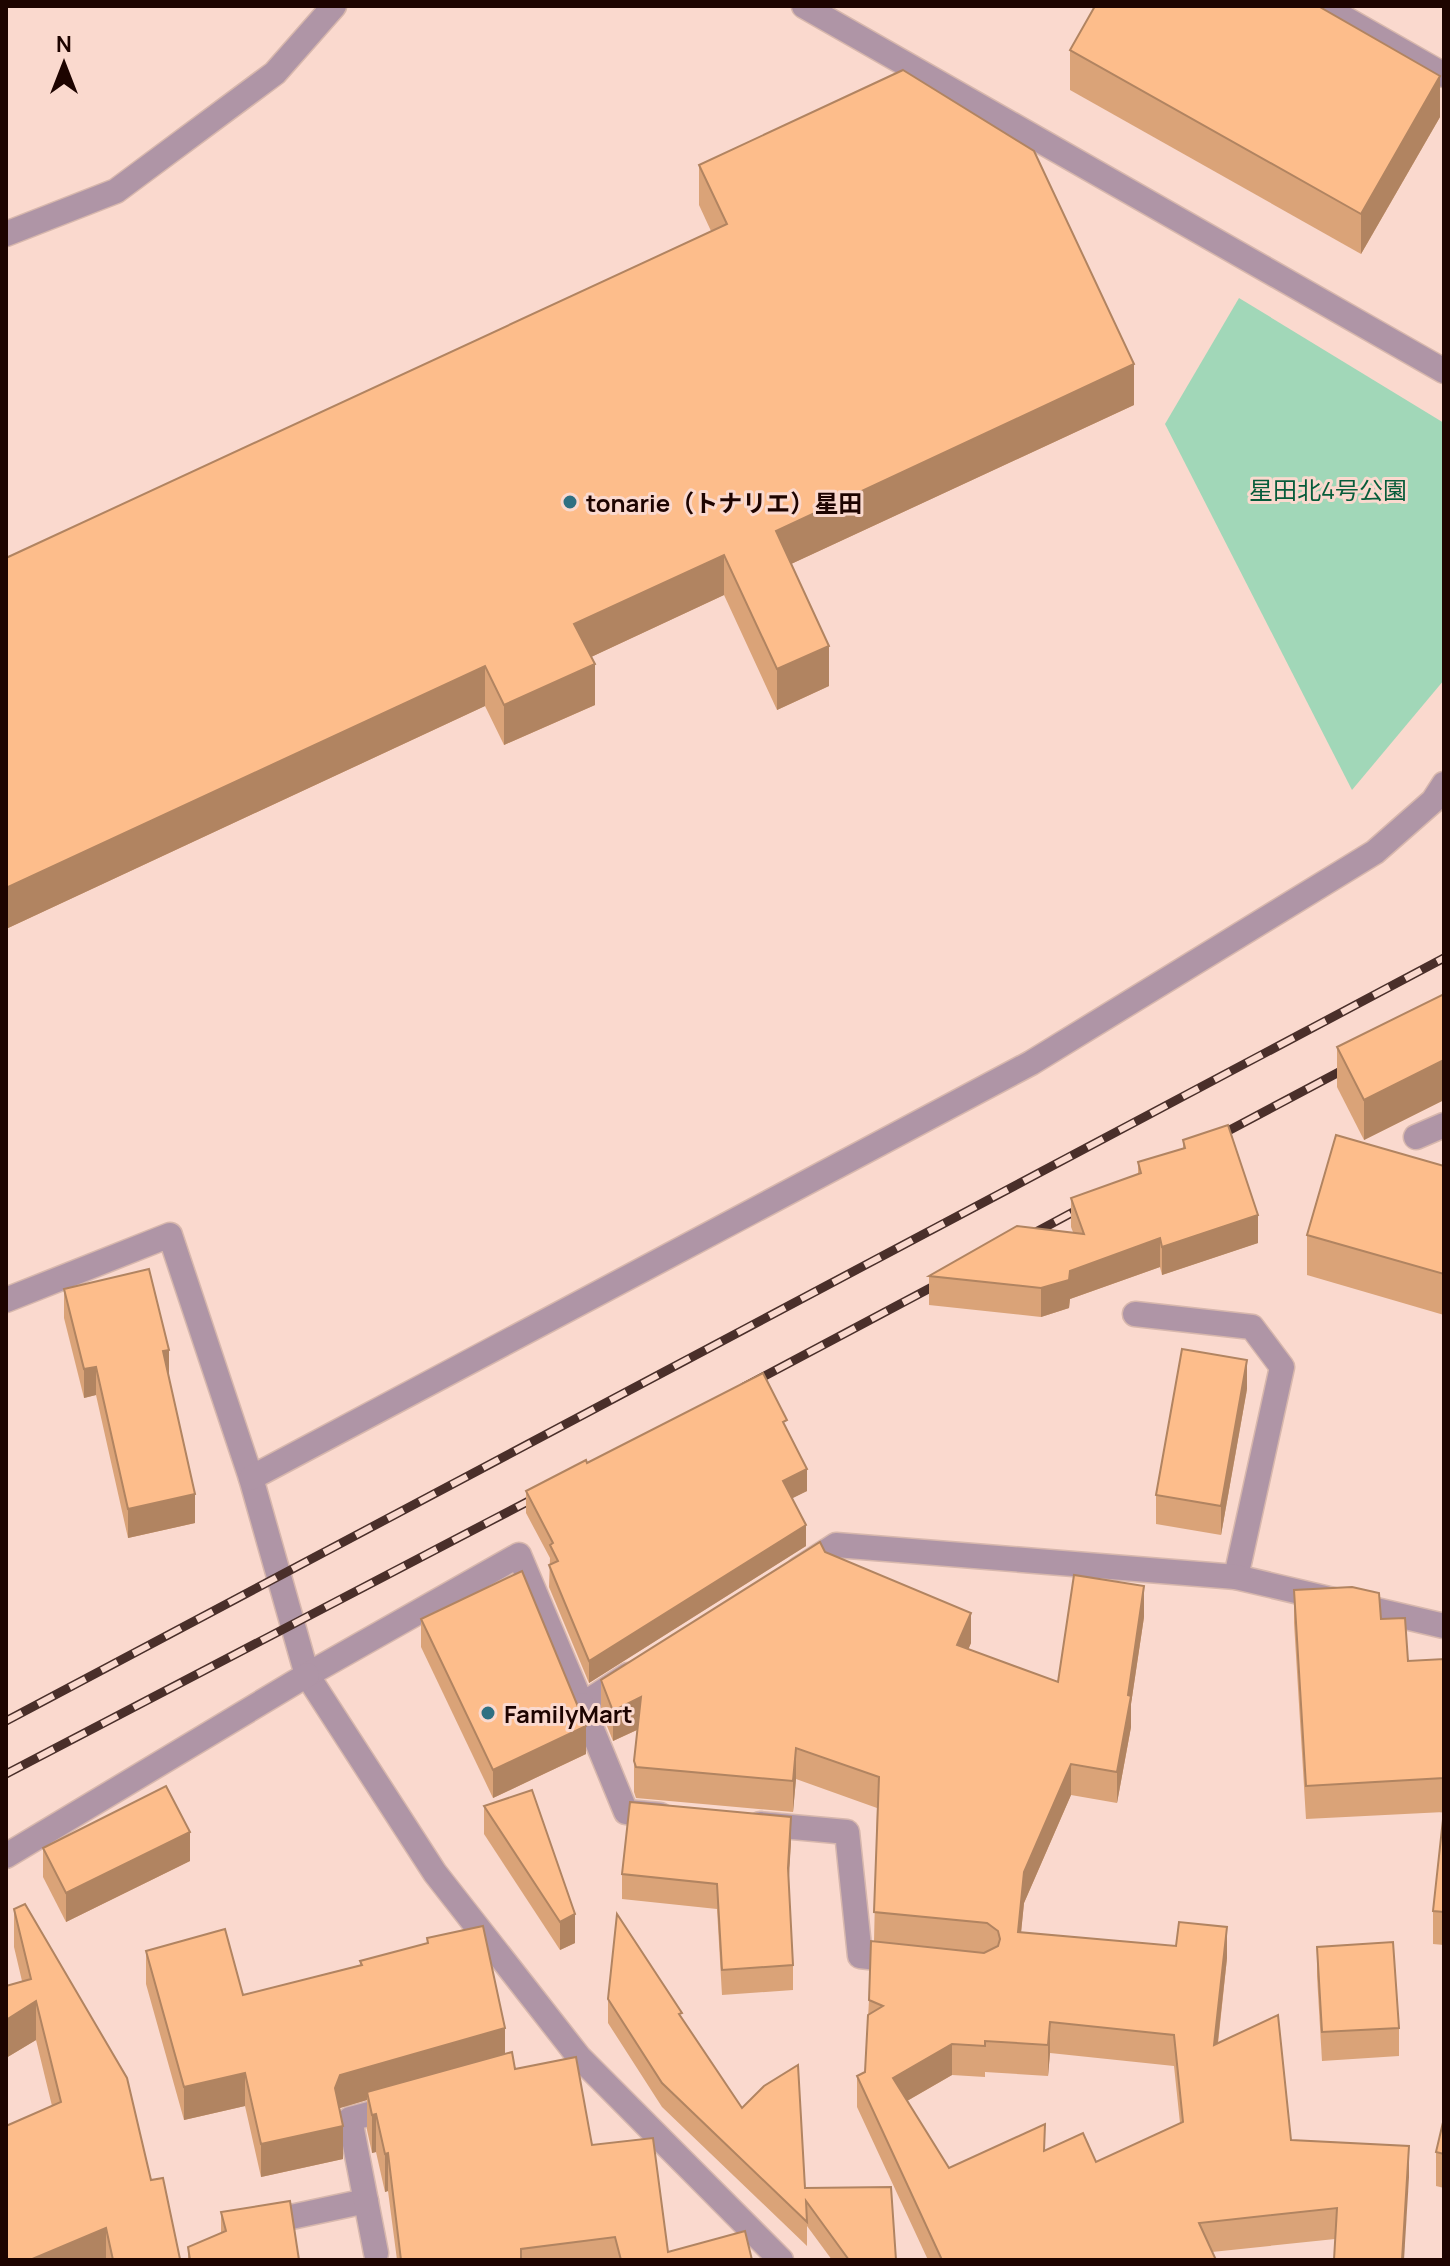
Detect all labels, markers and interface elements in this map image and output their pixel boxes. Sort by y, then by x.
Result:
north arrow [24,24,104,104]
text: N [56,29,72,59]
park label: 星田北4号公園 [1249,473,1407,506]
place label: tonarie（トナリエ）星田 [586,486,862,519]
marker: tonarie（トナリエ）星田 [561,493,579,511]
place label: FamilyMart [504,1697,633,1730]
marker: FamilyMart [479,1704,497,1722]

